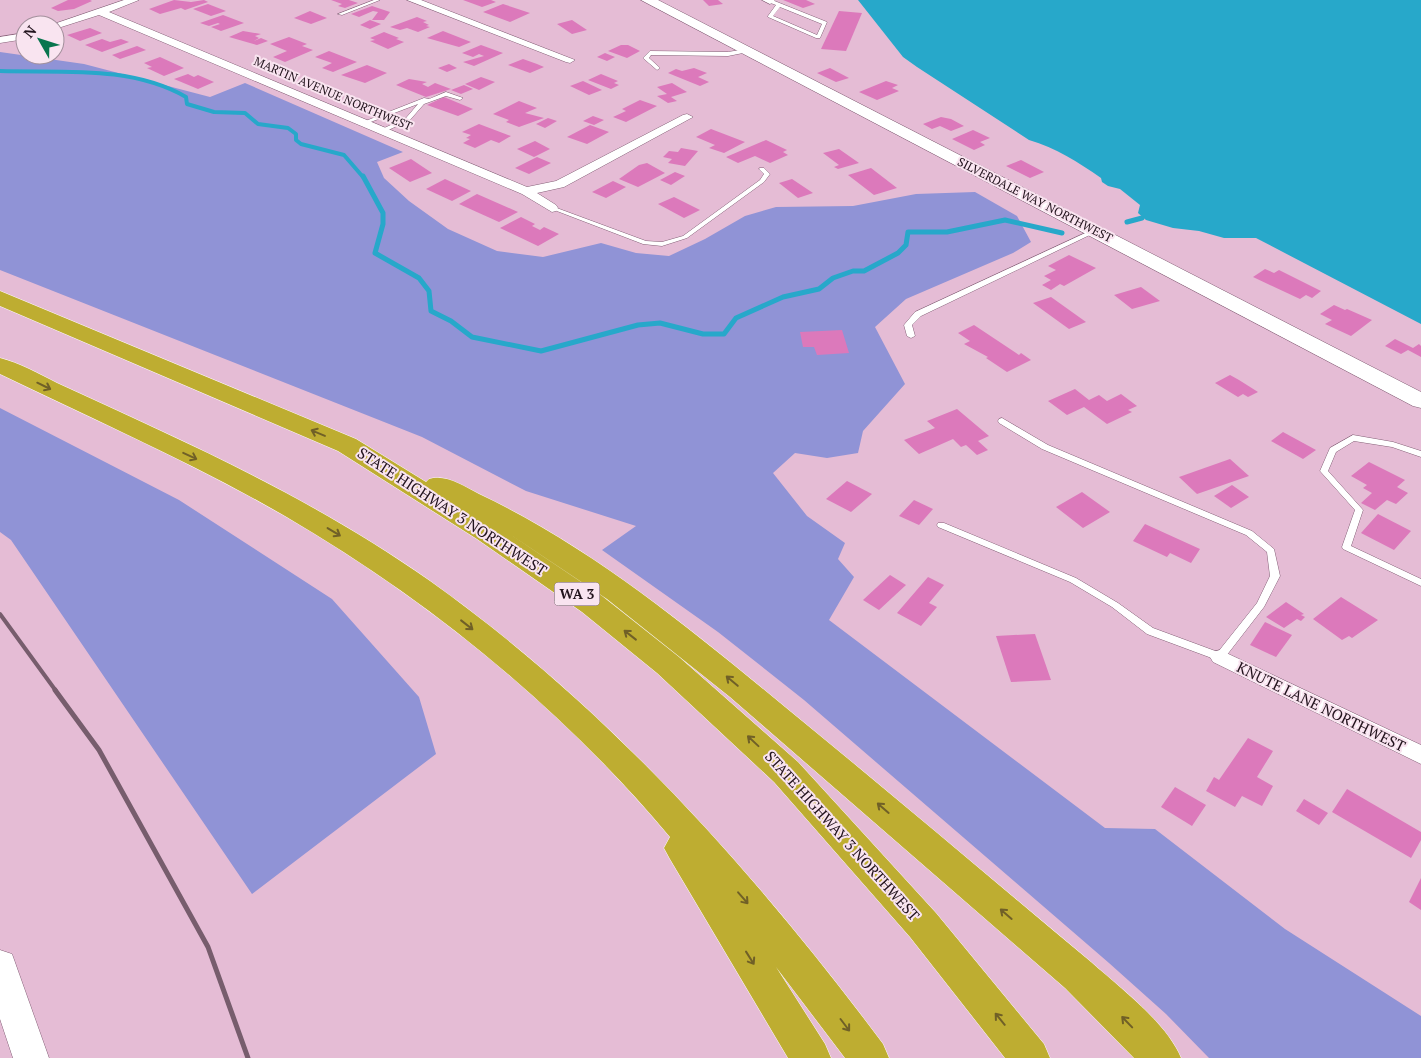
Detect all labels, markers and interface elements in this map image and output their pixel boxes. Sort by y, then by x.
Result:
north arrow [15,15,65,65]
text: N [19,21,40,42]
street label: MARTIN AVENUE NORTHWEST [252,53,415,134]
street label: SILVERDALE WAY NORTHWEST [955,154,1116,246]
one-way arrow [36,382,51,391]
one-way arrow [311,427,326,437]
street label: STATE HIGHWAY 3 NORTHWEST [354,442,551,580]
one-way arrow [183,452,198,462]
one-way arrow [326,528,340,538]
road number: WA 3 [554,582,600,606]
one-way arrow [460,620,473,631]
one-way arrow [624,629,637,640]
street label: KNUTE LANE NORTHWEST [1234,656,1409,756]
one-way arrow [726,676,739,687]
one-way arrow [747,735,760,747]
street label: STATE HIGHWAY 3 NORTHWEST [761,746,924,924]
one-way arrow [877,803,890,814]
one-way arrow [737,892,749,905]
one-way arrow [1000,908,1013,920]
one-way arrow [745,951,755,965]
one-way arrow [995,1013,1006,1026]
one-way arrow [1121,1016,1133,1029]
one-way arrow [840,1018,850,1032]

